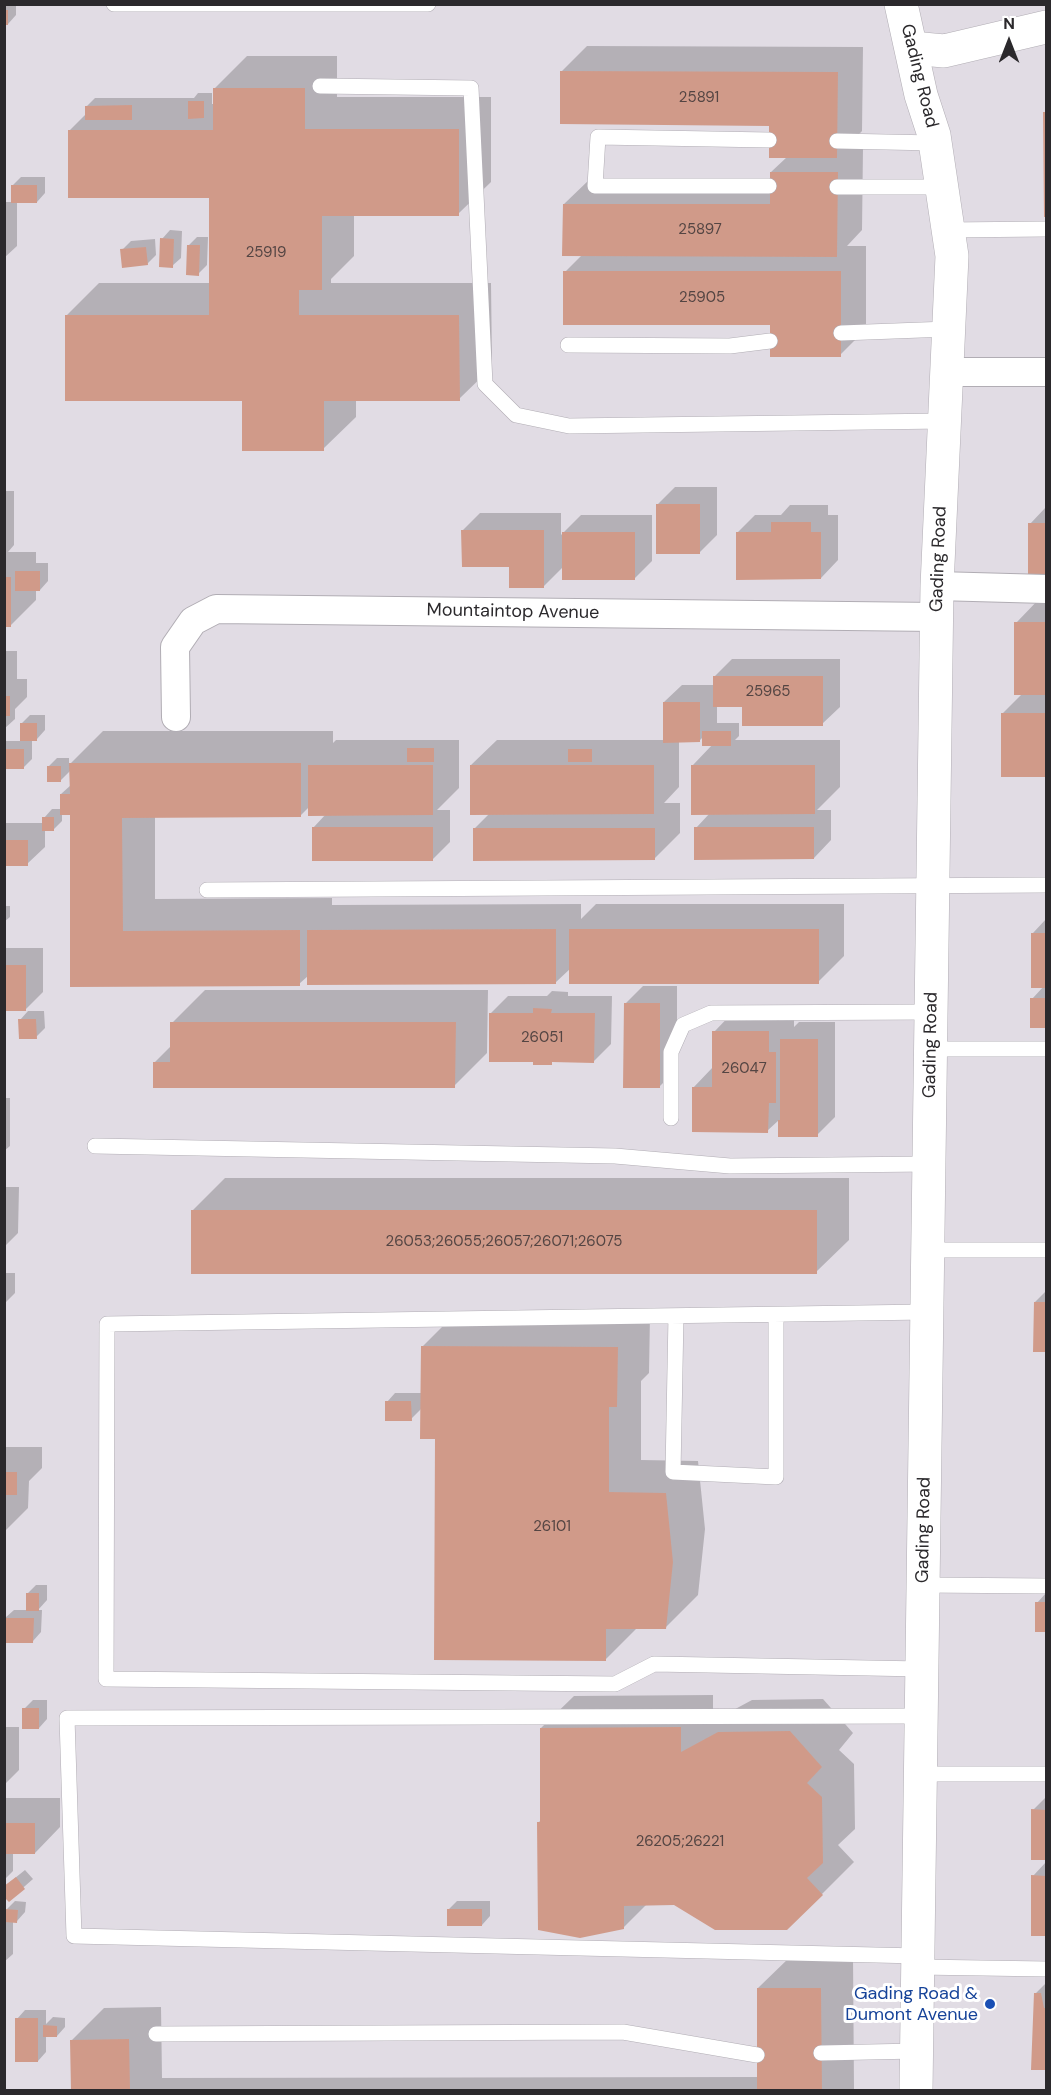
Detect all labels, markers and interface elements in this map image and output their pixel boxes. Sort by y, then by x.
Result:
north arrow [979,12,1039,72]
text: N [1003,13,1015,34]
street label: Gading Road [896,22,942,130]
house number: 25891 [679,89,719,107]
house number: 25897 [678,221,722,239]
house number: 25919 [246,244,286,262]
house number: 25905 [679,289,725,307]
street label: Gading Road [926,506,952,612]
street label: Mountaintop Avenue [426,600,600,624]
house number: 25965 [745,683,791,701]
street label: Gading Road [919,992,943,1098]
house number: 26051 [521,1029,563,1047]
house number: 26047 [721,1060,767,1078]
house number: 26053;26055;26057;26071;26075 [386,1233,622,1251]
street label: Gading Road [912,1477,936,1583]
house number: 26101 [533,1518,571,1536]
house number: 26205;26221 [636,1833,724,1851]
place label: Gading Road & Dumont Avenue [845,1983,978,2026]
marker: Gading Road & Dumont Avenue [983,1997,997,2011]

